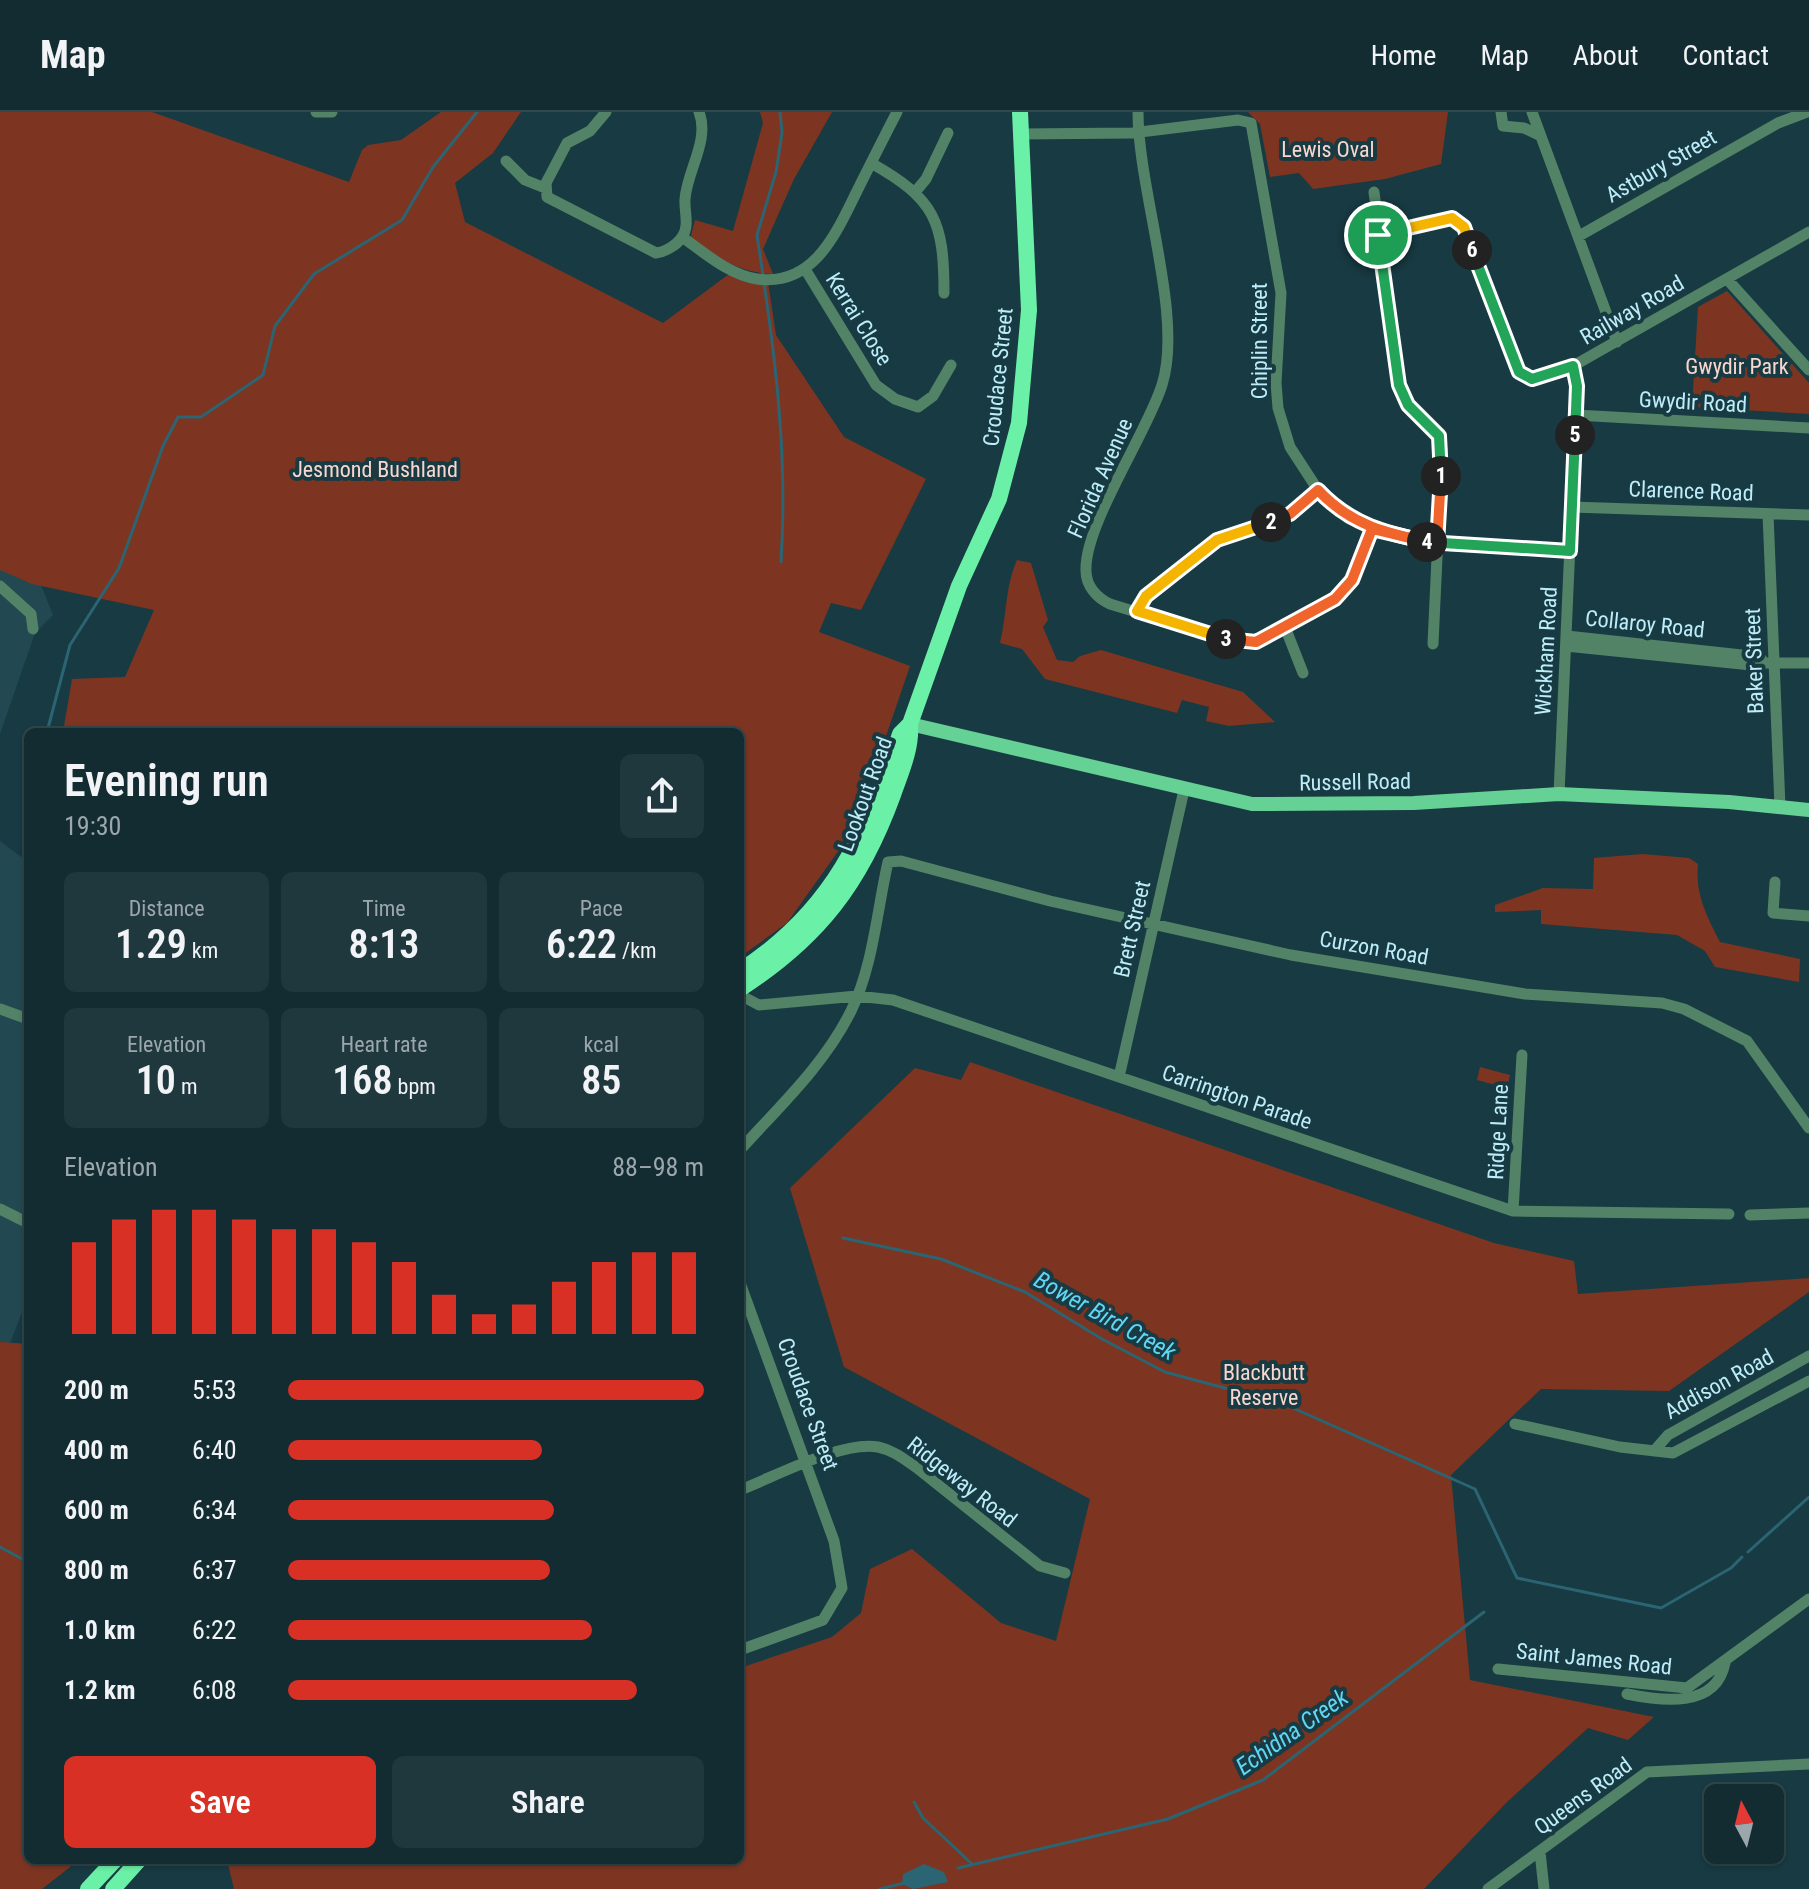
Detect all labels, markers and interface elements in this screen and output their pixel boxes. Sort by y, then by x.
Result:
text: Map [40,33,106,77]
text: Home [1371,39,1436,72]
text: Map [1480,39,1529,72]
text: About [1573,39,1639,72]
text: Contact [1683,39,1769,72]
street label: Astbury Street [1601,124,1721,208]
park label: Lewis Oval [1281,137,1375,162]
pin [1344,201,1412,269]
icon: arrive [1356,213,1400,257]
pin: 6 [1452,230,1492,270]
text: 6 [1466,237,1478,262]
street label: Kerrai Close [821,268,897,370]
street label: Railway Road [1576,270,1688,350]
street label: Chiplin Street [1247,283,1272,399]
street label: Croudace Street [978,306,1018,448]
park label: Gwydir Park [1685,354,1789,379]
street label: Gwydir Road [1638,387,1748,417]
street label: Florida Avenue [1062,414,1138,542]
pin: 5 [1555,415,1595,455]
text: 5 [1569,422,1581,447]
pin: 1 [1421,456,1461,496]
park label: Jesmond Bushland [292,457,458,482]
text: 1 [1435,463,1447,488]
street label: Clarence Road [1628,476,1754,506]
pin: 2 [1251,502,1291,542]
text: 2 [1265,509,1277,534]
pin: 4 [1407,522,1447,562]
text: 4 [1421,529,1433,554]
street label: Wickham Road [1530,586,1562,716]
street label: Collaroy Road [1584,605,1706,643]
street label: Baker Street [1740,608,1768,714]
pin: 3 [1206,619,1246,659]
text: 3 [1220,626,1232,651]
street label: Lookout Road [833,733,897,855]
button: share [620,754,704,838]
text: Evening run [64,755,269,807]
street label: Russell Road [1299,769,1411,795]
text: 19:30 [64,811,121,841]
street label: Brett Street [1109,878,1155,980]
text: Distance [129,896,205,921]
text: Time [362,896,406,921]
text: Pace [580,896,623,921]
text: 1.29 [115,921,187,968]
text: 8:13 [349,921,419,968]
text: 6:22 [546,921,617,968]
street label: Curzon Road [1318,926,1430,970]
text: km [187,938,218,963]
text: /km [617,938,657,963]
text: Elevation [127,1032,206,1057]
text: Heart rate [341,1032,427,1057]
text: kcal [584,1032,619,1057]
text: 10 [136,1057,176,1104]
text: 168 [332,1057,393,1104]
text: 85 [581,1057,621,1104]
street label: Carrington Parade [1159,1060,1315,1134]
text: m [176,1074,198,1099]
text: bpm [393,1074,436,1099]
street label: Ridge Lane [1483,1083,1513,1181]
text: Elevation [64,1152,158,1182]
text: 88–98 m [612,1152,704,1182]
water label: Bower Bird Creek [1029,1266,1181,1367]
street label: Croudace Street [772,1334,844,1474]
street label: Addison Road [1660,1344,1778,1424]
park label: Blackbutt Reserve [1223,1360,1305,1410]
text: 200 m [64,1375,129,1405]
text: 5:53 [192,1375,237,1405]
street label: Ridgeway Road [902,1432,1022,1532]
text: 400 m [64,1435,129,1465]
text: 6:40 [192,1435,237,1465]
text: 600 m [64,1495,129,1525]
text: 6:34 [192,1495,237,1525]
text: 800 m [64,1555,129,1585]
text: 6:37 [192,1555,237,1585]
text: 1.0 km [64,1615,136,1645]
text: 6:22 [192,1615,237,1645]
street label: Saint James Road [1515,1638,1673,1680]
text: 1.2 km [64,1675,136,1705]
text: 6:08 [192,1675,237,1705]
water label: Echidna Creek [1231,1683,1354,1781]
street label: Queens Road [1529,1752,1637,1840]
button: Save [64,1756,376,1848]
button: Share [392,1756,704,1848]
north arrow [1704,1784,1784,1864]
map controls [1704,1784,1784,1864]

